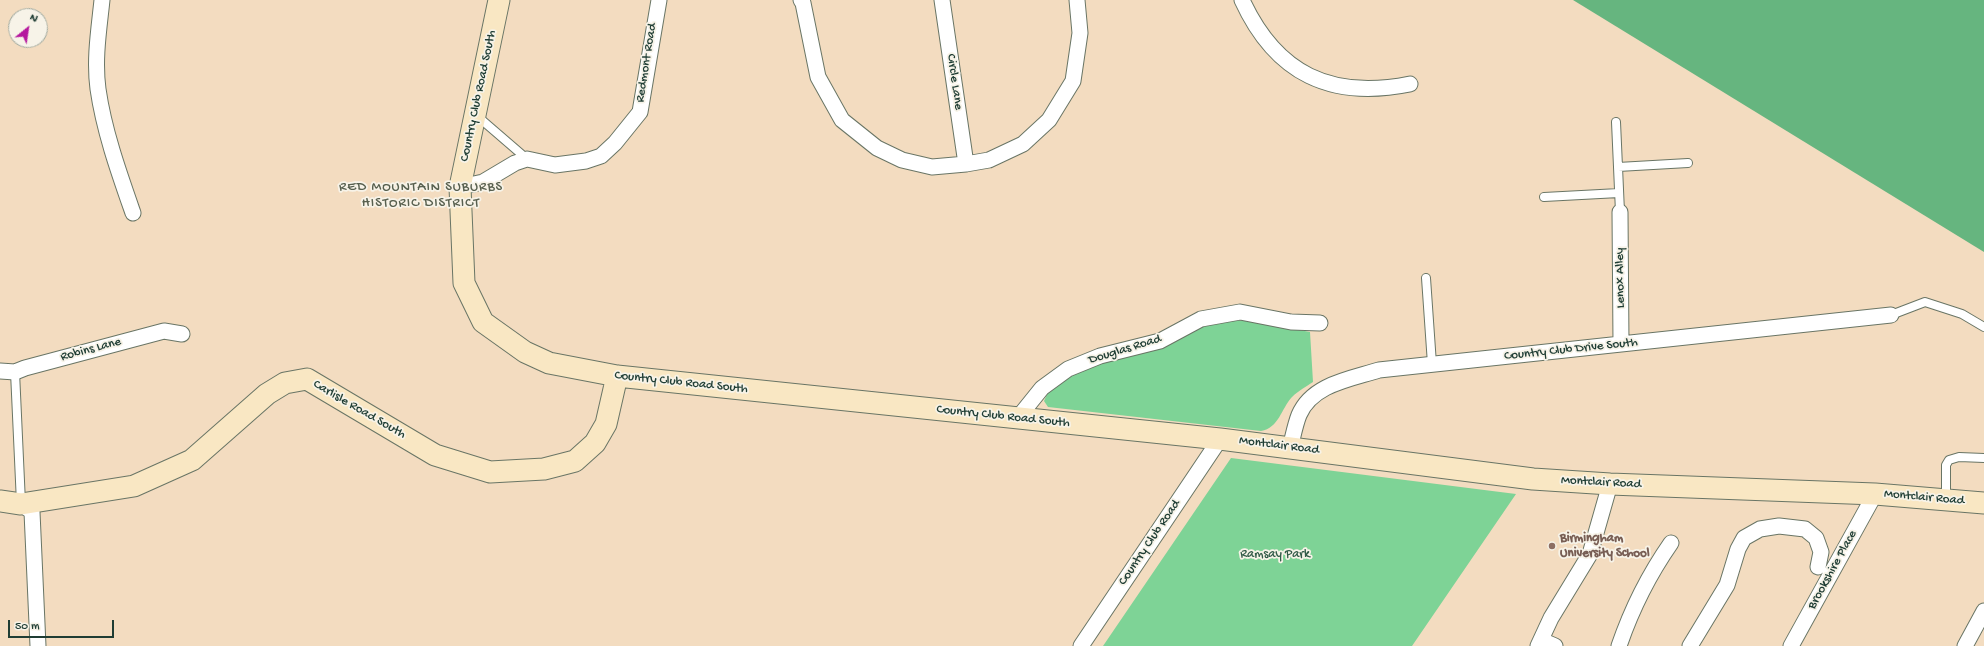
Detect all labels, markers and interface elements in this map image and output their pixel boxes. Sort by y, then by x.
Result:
north arrow [8,8,48,48]
text: N [27,11,40,25]
street label: Redmont Road [633,22,661,104]
street label: Country Club Road South [457,29,501,163]
street label: Circle Lane [942,53,966,111]
district label: RED MOUNTAIN SUBURBS HISTORIC DISTRICT [339,180,503,212]
street label: Lenox Alley [1613,247,1629,309]
street label: Douglas Road [1087,332,1163,368]
street label: Robins Lane [59,334,123,366]
street label: Country Club Drive South [1504,335,1638,365]
street label: Country Club Road South [614,368,748,398]
street label: Carlisle Road South [310,377,408,443]
street label: Country Club Road South [936,402,1070,432]
street label: Montclair Road [1238,433,1320,459]
street label: Montclair Road [1560,473,1642,493]
street label: Montclair Road [1883,487,1965,509]
street label: Country Club Road [1116,497,1184,589]
street label: Brookshire Place [1805,528,1861,612]
place label: Birmingham University School [1560,531,1650,562]
marker: Birmingham University School [1547,541,1557,551]
park label: Ramsay Park [1240,547,1310,563]
scale bar [10,612,116,638]
text: 50 m [15,620,40,634]

